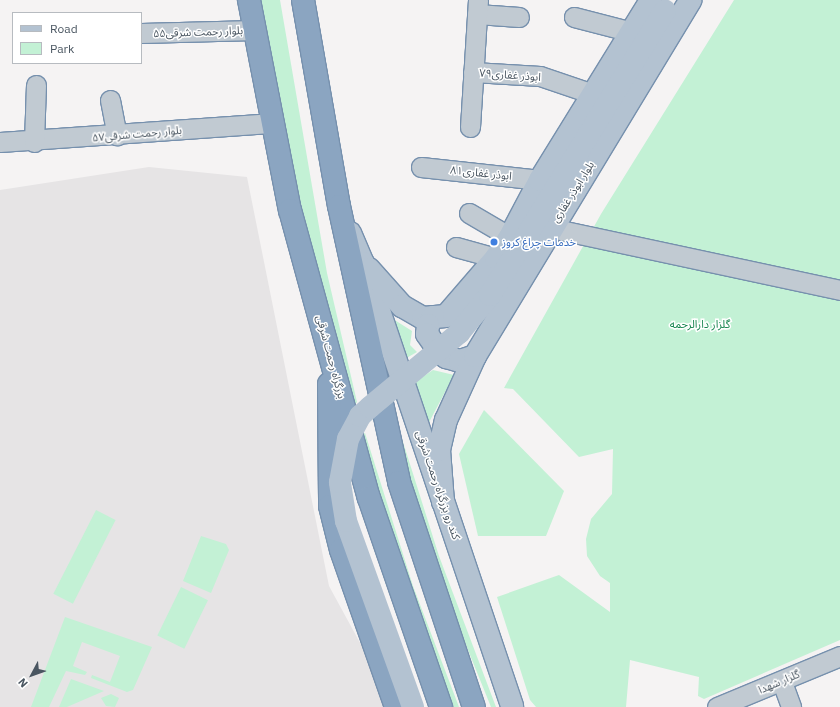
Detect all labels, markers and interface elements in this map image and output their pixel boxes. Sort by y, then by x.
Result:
legend [12,12,142,64]
text: Road [50,21,78,36]
street label: بلوار رحمت شرقی۵۵ [153,24,243,40]
text: Park [50,41,74,56]
street label: ۷۹ابوذر غفاری [479,66,541,84]
street label: ۵۷بلوار رحمت شرقی [92,124,182,144]
street label: بلوار ابوذر غفاری [549,159,597,225]
street label: ۸۱ابوذر غفاری [450,163,512,183]
place label: خدمات چراغ کروز [502,235,576,249]
marker: خدمات چراغ کروز [489,237,499,247]
street label: بزرگراه رحمت شرقی [314,314,348,400]
park label: گلزار دارالرحمه [670,317,730,331]
street label: کند رو بزرگراه رحمت شرقی [413,429,463,541]
north arrow [12,655,52,695]
street label: گلزار شهدا [756,667,802,697]
text: N [15,675,31,690]

